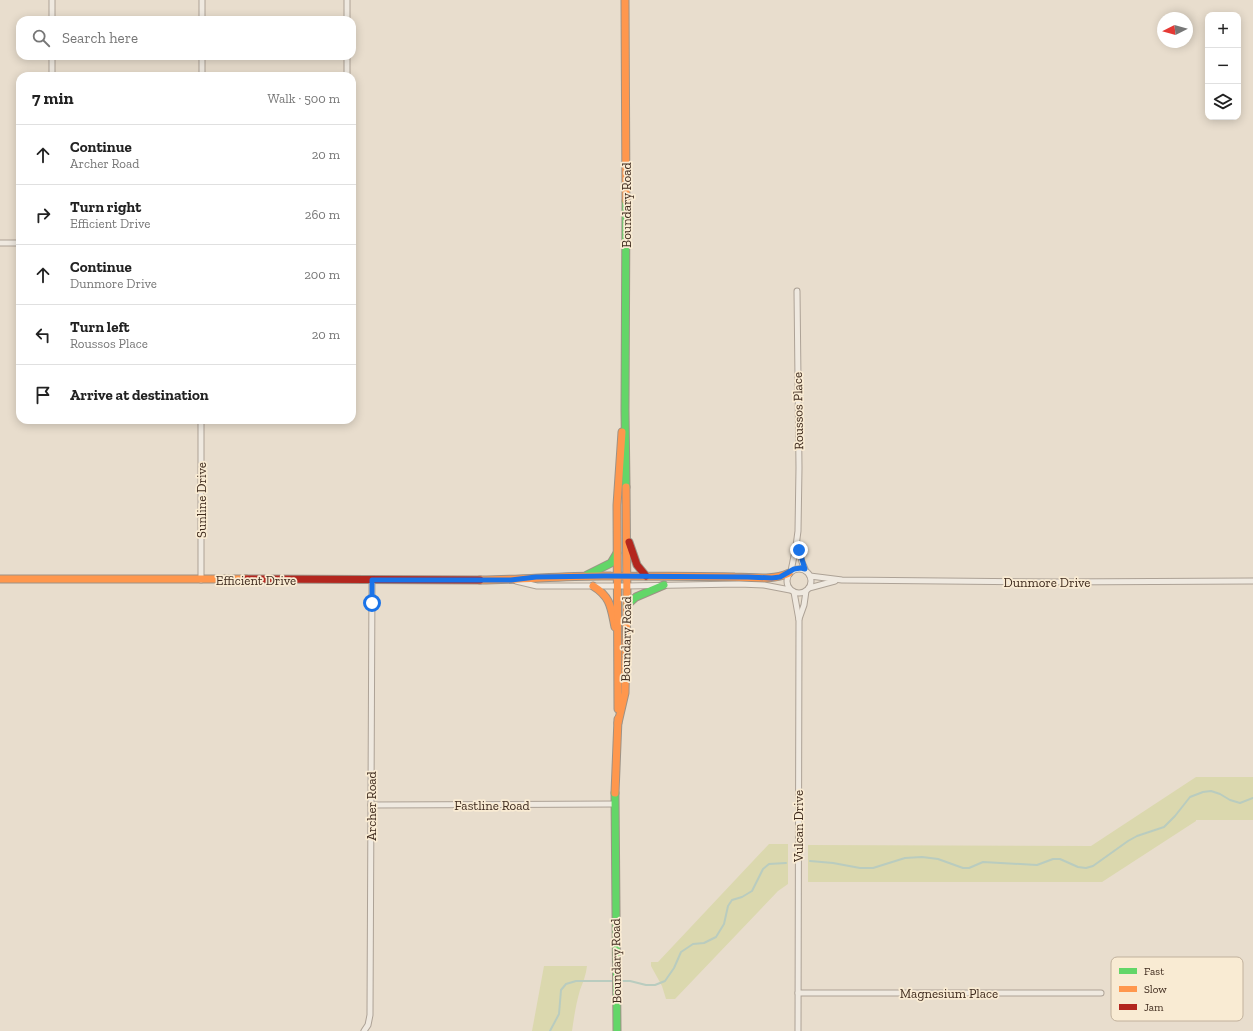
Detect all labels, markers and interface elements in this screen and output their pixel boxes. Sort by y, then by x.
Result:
north arrow [1157,12,1193,48]
map controls [1205,12,1241,120]
button: + [1205,12,1241,48]
search box [16,16,356,60]
icon: search [30,27,52,49]
text: Search here [62,29,138,47]
button: − [1205,48,1241,84]
button: layers [1205,84,1241,120]
text: 7 min [32,88,74,108]
text: Walk · 500 m [267,91,340,106]
text: Continue [70,138,132,156]
icon: ahead [32,144,54,166]
text: 20 m [312,147,340,162]
text: Archer Road [70,156,139,171]
street label: Boundary Road [619,162,634,248]
text: Turn right [70,198,141,216]
icon: right [32,204,54,226]
text: 260 m [305,207,340,222]
text: Efficient Drive [70,216,150,231]
text: Continue [70,258,132,276]
icon: ahead [32,264,54,286]
text: 200 m [304,267,340,282]
text: Dunmore Drive [70,276,157,291]
text: Turn left [70,318,130,336]
icon: left [32,324,54,346]
text: 20 m [312,327,340,342]
text: Roussos Place [70,336,148,351]
street label: Roussos Place [790,372,806,450]
icon: arrive [32,384,54,406]
text: Arrive at destination [70,386,209,404]
street label: Sunline Drive [194,462,209,538]
route end [790,541,808,559]
street label: Efficient Drive [216,573,296,588]
street label: Dunmore Drive [1004,575,1090,590]
route start [363,594,381,612]
street label: Boundary Road [618,596,634,682]
street label: Archer Road [364,771,379,841]
street label: Vulcan Drive [791,790,806,863]
street label: Fastline Road [454,798,530,813]
street label: Boundary Road [608,918,624,1004]
legend [1111,957,1243,1021]
text: Fast [1144,965,1165,978]
text: Slow [1144,983,1167,996]
street label: Magnesium Place [900,986,998,1001]
text: Jam [1144,1001,1164,1014]

